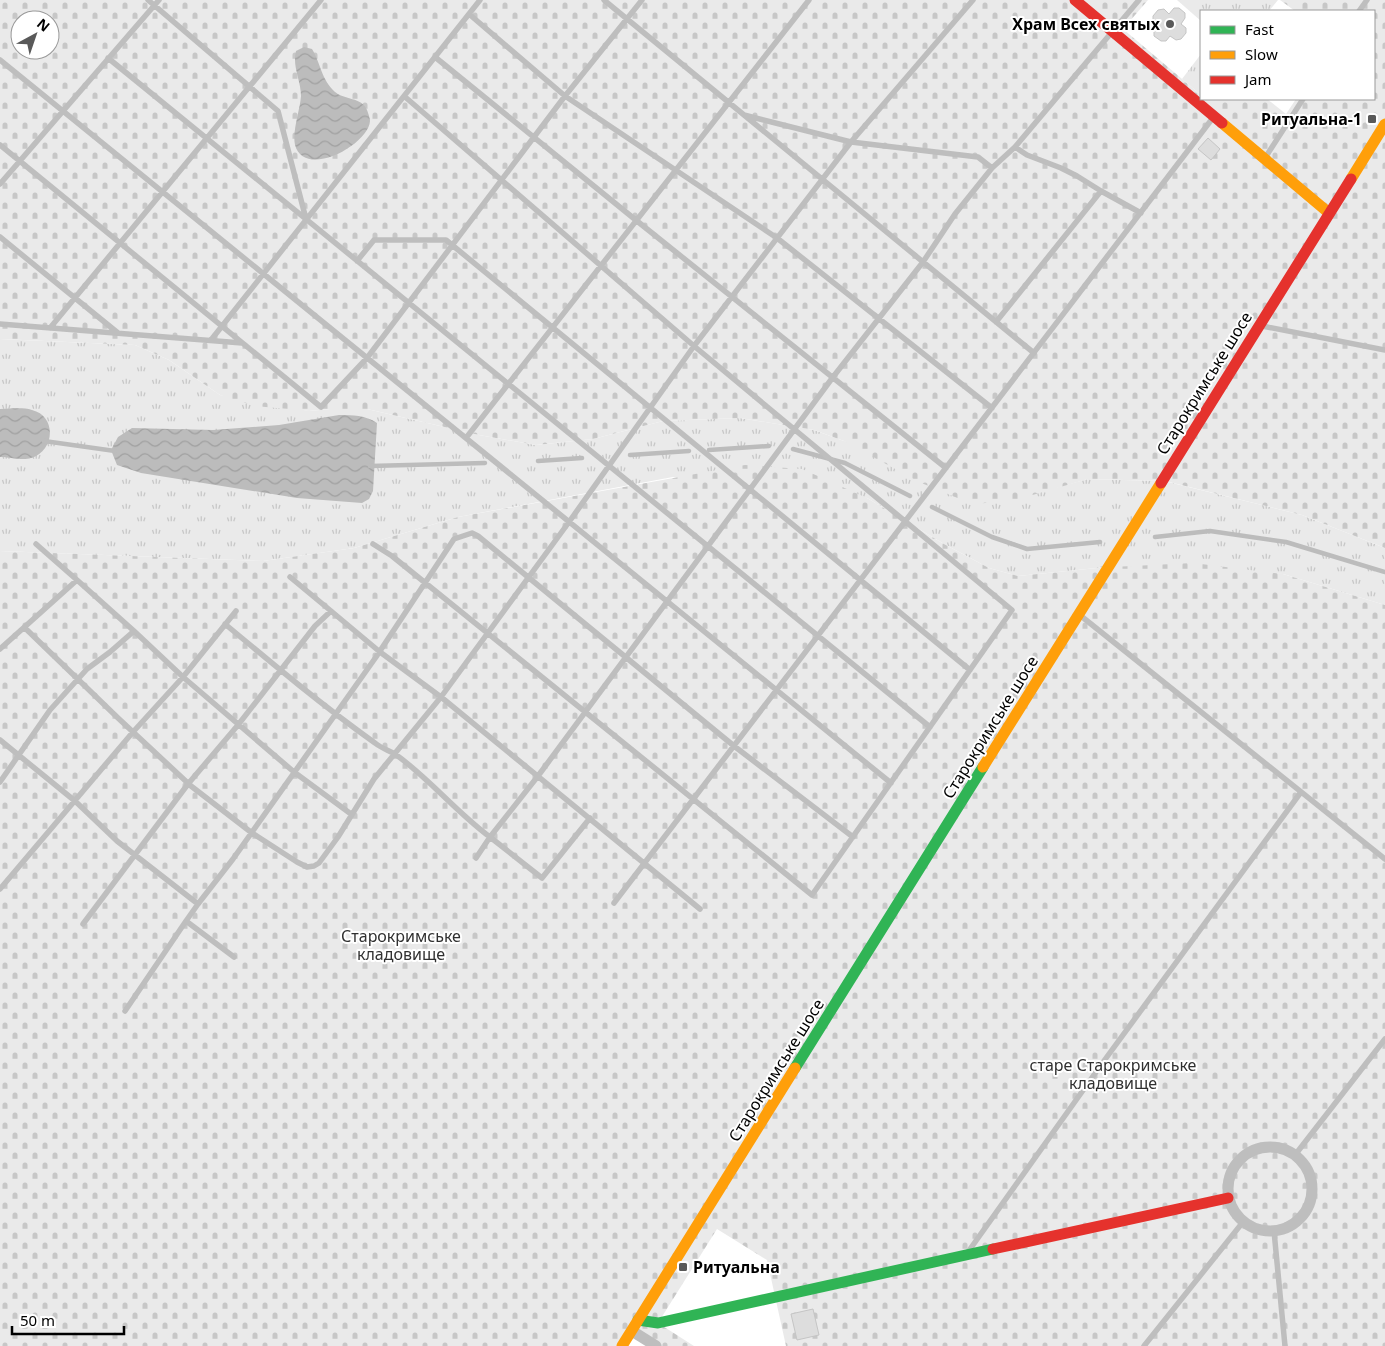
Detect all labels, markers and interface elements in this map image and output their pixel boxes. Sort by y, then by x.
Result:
north arrow [10,10,60,60]
legend [1200,10,1375,100]
place label: Храм Всех святых [1012,13,1161,35]
text: N [33,14,54,36]
marker: Храм Всех святых [1164,18,1176,30]
text: Fast [1245,19,1274,39]
text: Slow [1245,44,1278,64]
text: Jam [1243,69,1272,89]
place label: Ритуальна-1 [1261,108,1362,130]
marker: Ритуальна-1 [1366,113,1378,125]
street label: Старокримське шосе [1151,307,1257,459]
street label: Старокримське шосе [937,651,1043,803]
park label: Старокримське кладовище [341,925,461,965]
street label: Старокримське шосе [723,994,829,1146]
park label: старе Старокримське кладовище [1030,1054,1197,1094]
place label: Ритуальна [693,1256,780,1278]
marker: Ритуальна [677,1261,689,1273]
scale bar [12,1304,125,1336]
text: 50 m [20,1310,55,1330]

